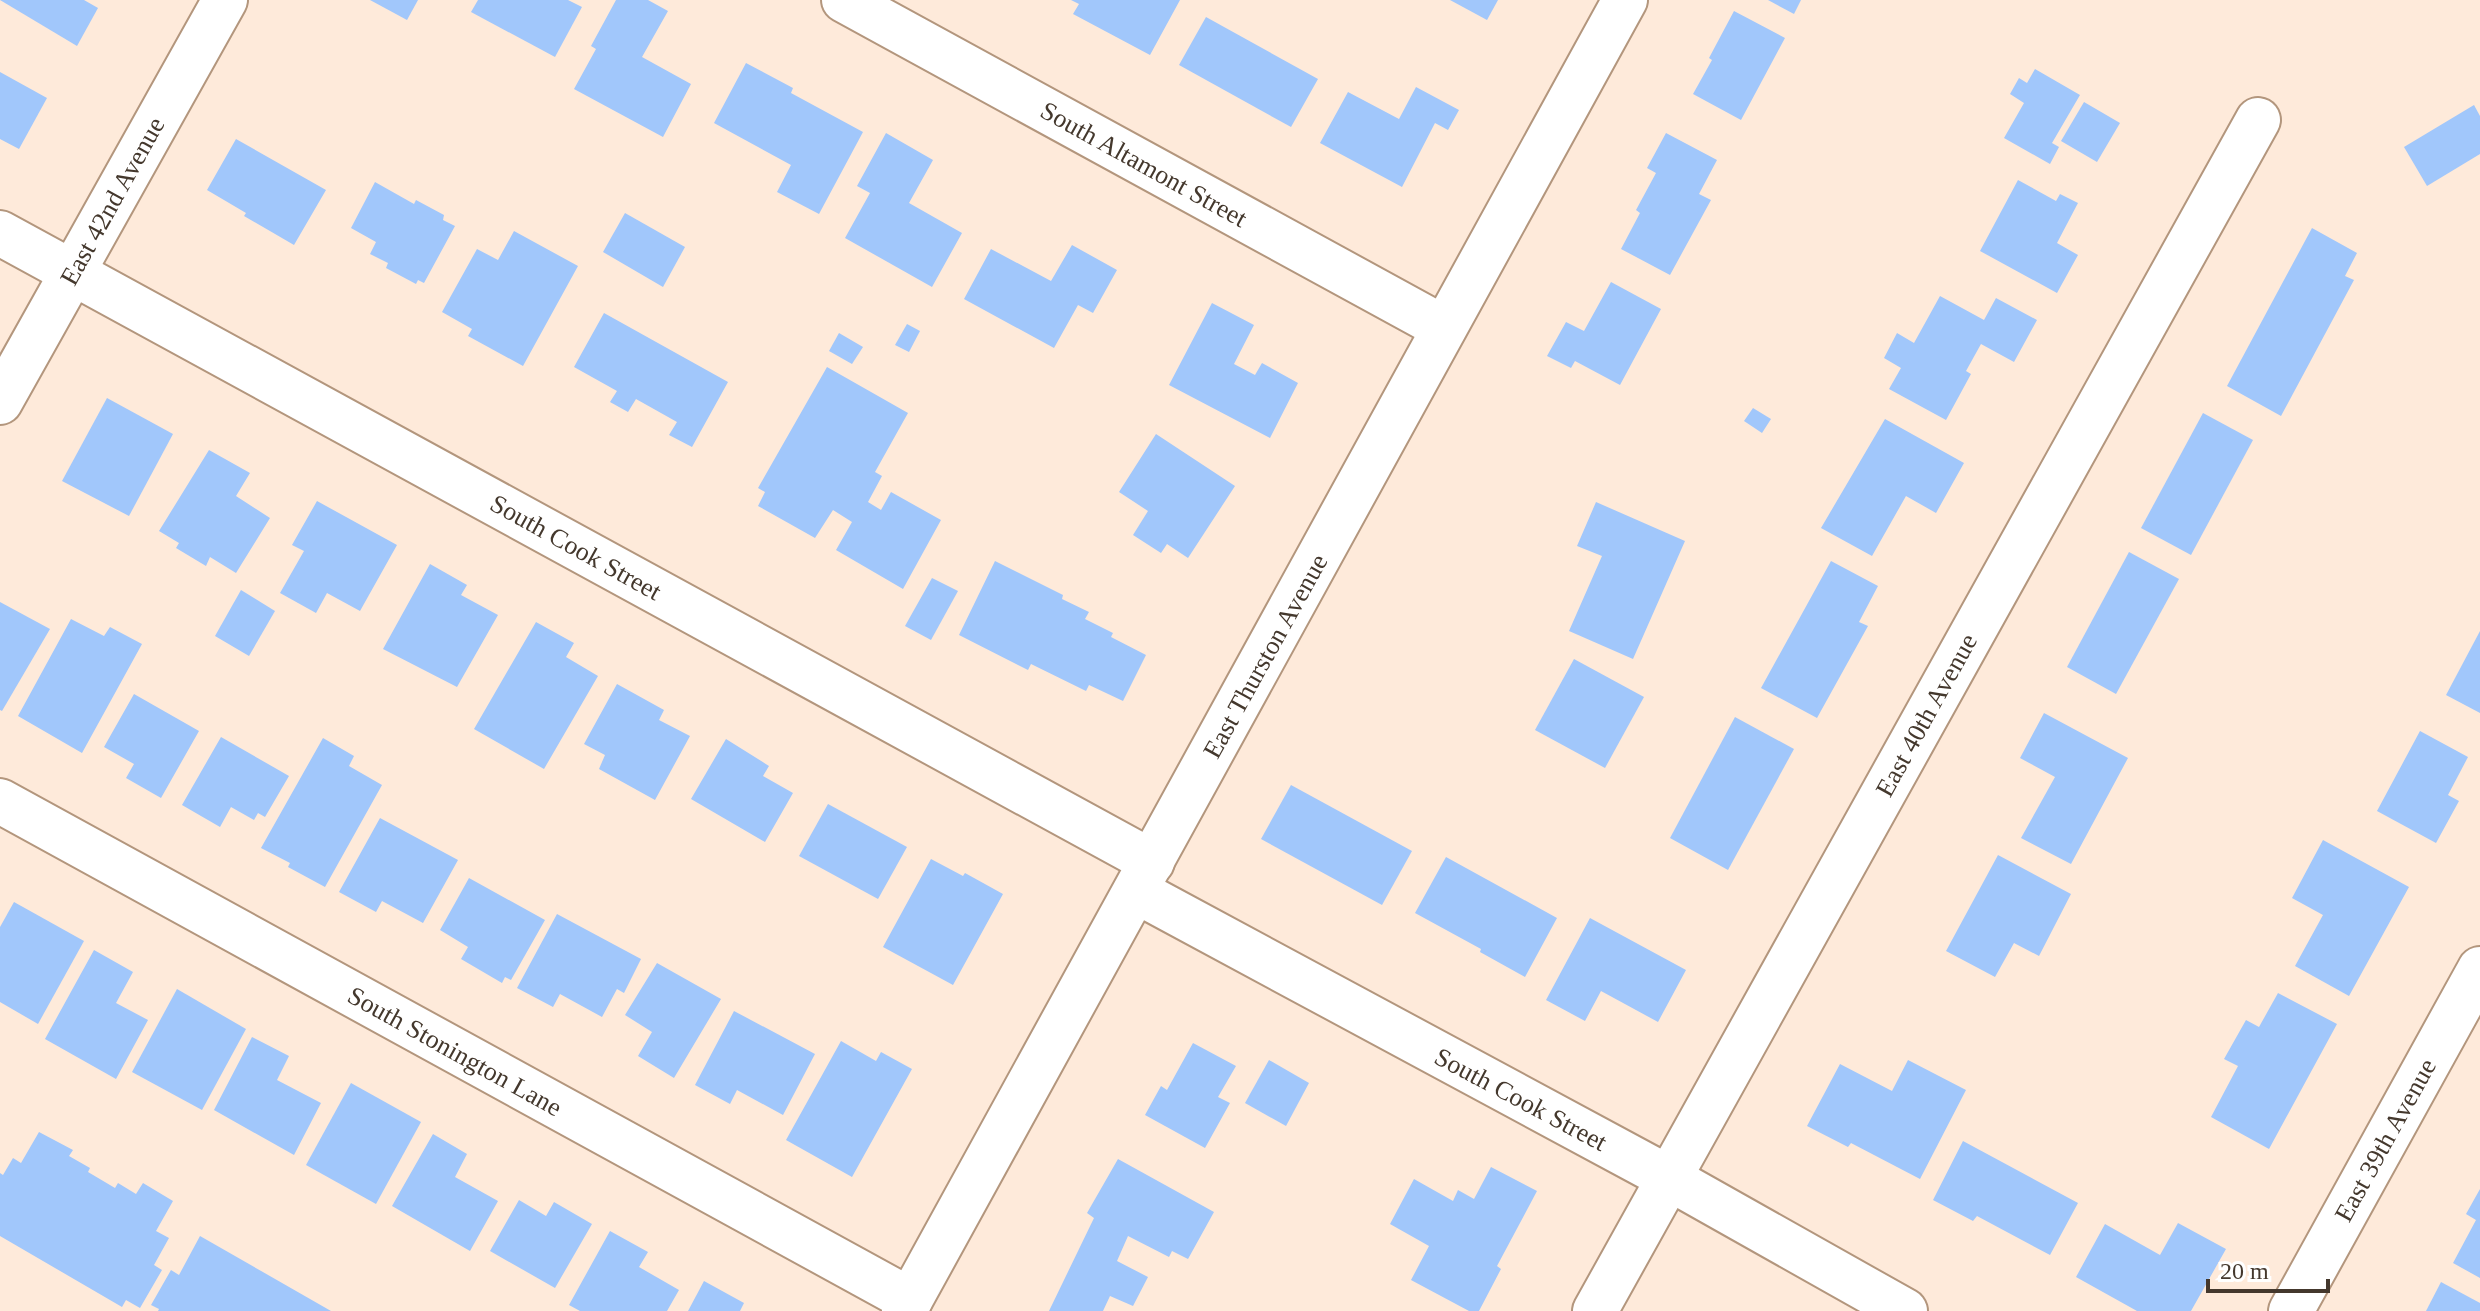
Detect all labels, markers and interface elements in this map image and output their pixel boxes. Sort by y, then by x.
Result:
street label: South Altamont Street [1036,96,1253,234]
street label: East 42nd Avenue [54,112,171,290]
street label: South Cook Street [485,489,667,607]
street label: East Thurston Avenue [1197,549,1334,763]
street label: East 40th Avenue [1870,629,1983,802]
street label: South Stonington Lane [343,981,567,1122]
street label: South Cook Street [1430,1042,1612,1157]
street label: East 39th Avenue [2329,1054,2442,1227]
scale bar [2208,1243,2328,1293]
text: 20 m [2220,1258,2269,1284]

